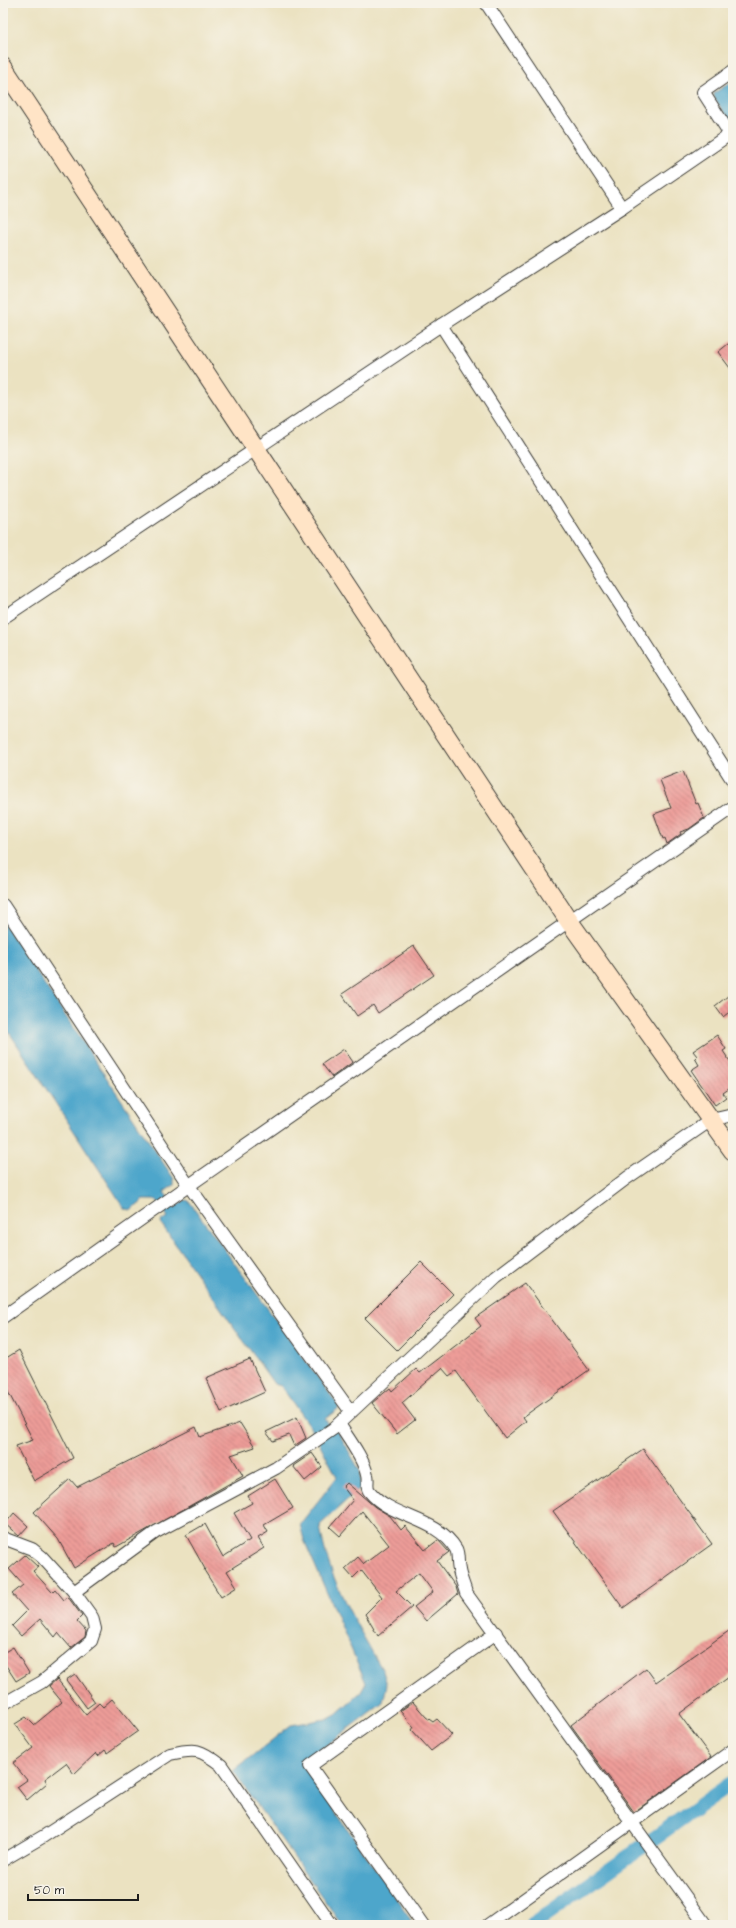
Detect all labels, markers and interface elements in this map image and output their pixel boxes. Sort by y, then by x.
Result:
scale bar [28,1876,138,1902]
text: 50 m [34,1882,65,1899]

